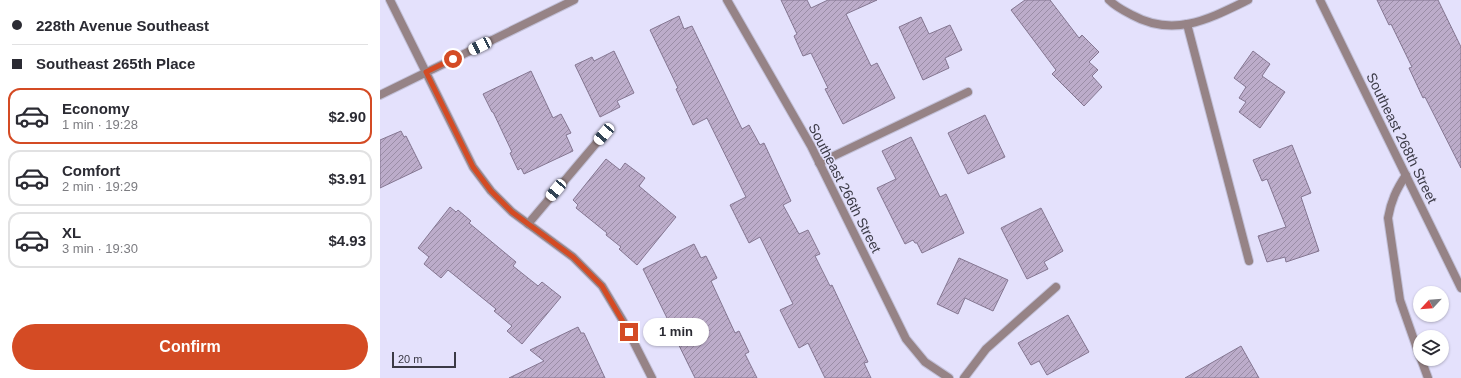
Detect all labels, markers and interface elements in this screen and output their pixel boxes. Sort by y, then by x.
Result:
text: 228th Avenue Southeast [36,17,209,34]
car [467,35,493,57]
route start [444,50,462,68]
text: Southeast 265th Place [36,55,195,72]
street label: Southeast 268th Street [1363,70,1441,206]
icon: car [14,98,50,134]
text: Economy [62,100,130,117]
text: $2.90 [328,108,366,125]
text: 1 min · 19:28 [62,117,138,132]
car [592,121,616,147]
street label: Southeast 266th Street [805,121,885,256]
icon: car [14,160,50,196]
text: Comfort [62,162,120,179]
text: $3.91 [328,170,366,187]
car [544,177,568,203]
text: 2 min · 19:29 [62,179,138,194]
icon: car [14,222,50,258]
text: XL [62,224,81,241]
text: $4.93 [328,232,366,249]
text: 3 min · 19:30 [62,241,138,256]
north arrow [1413,286,1449,322]
map controls [1413,286,1449,366]
callout: 1 min [643,318,709,346]
route end [620,323,638,341]
button: Confirm [12,324,368,370]
text: 1 min [659,324,693,339]
button: layers [1413,330,1449,366]
scale bar [392,350,456,369]
text: 20 m [398,353,422,365]

